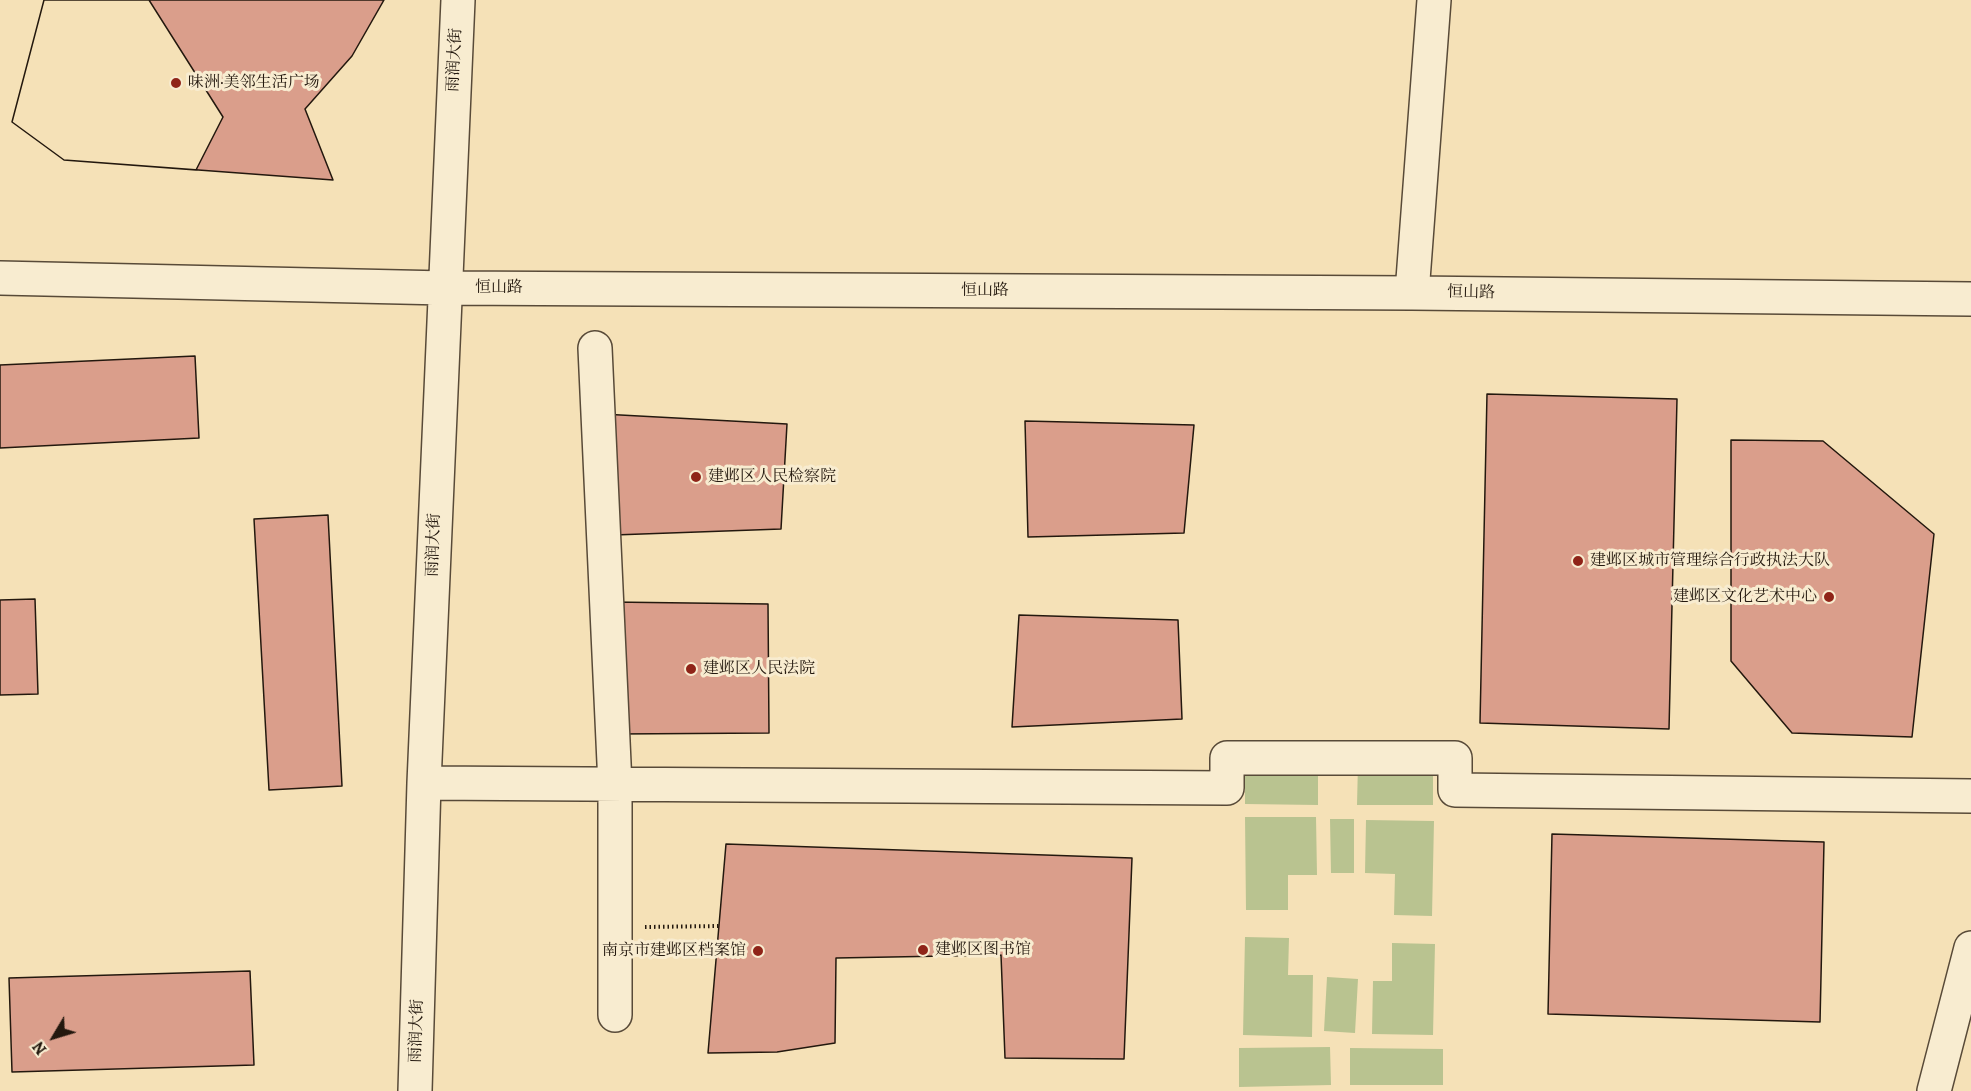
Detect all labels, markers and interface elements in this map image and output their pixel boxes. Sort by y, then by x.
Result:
street label: 雨润大街 [444,28,466,92]
place label: 味洲·美邻生活广场 [188,73,320,93]
marker: 味洲·美邻生活广场 [169,76,183,90]
street label: 恒山路 [475,278,523,298]
street label: 恒山路 [961,281,1009,301]
street label: 恒山路 [1447,283,1495,303]
place label: 建邺区人民检察院 [708,467,836,487]
marker: 建邺区人民检察院 [689,470,703,484]
street label: 雨润大街 [423,513,445,577]
place label: 建邺区城市管理综合行政执法大队 [1590,551,1830,571]
marker: 建邺区城市管理综合行政执法大队 [1571,554,1585,568]
place label: 建邺区文化艺术中心 [1673,587,1817,607]
marker: 建邺区文化艺术中心 [1822,590,1836,604]
place label: 建邺区人民法院 [703,659,815,679]
marker: 建邺区人民法院 [684,662,698,676]
place label: 建邺区图书馆 [935,940,1031,960]
place label: 南京市建邺区档案馆 [602,941,746,961]
marker: 建邺区图书馆 [916,943,930,957]
marker: 南京市建邺区档案馆 [751,944,765,958]
street label: 雨润大街 [406,999,428,1063]
north arrow [24,1007,84,1067]
text: N [28,1037,52,1059]

